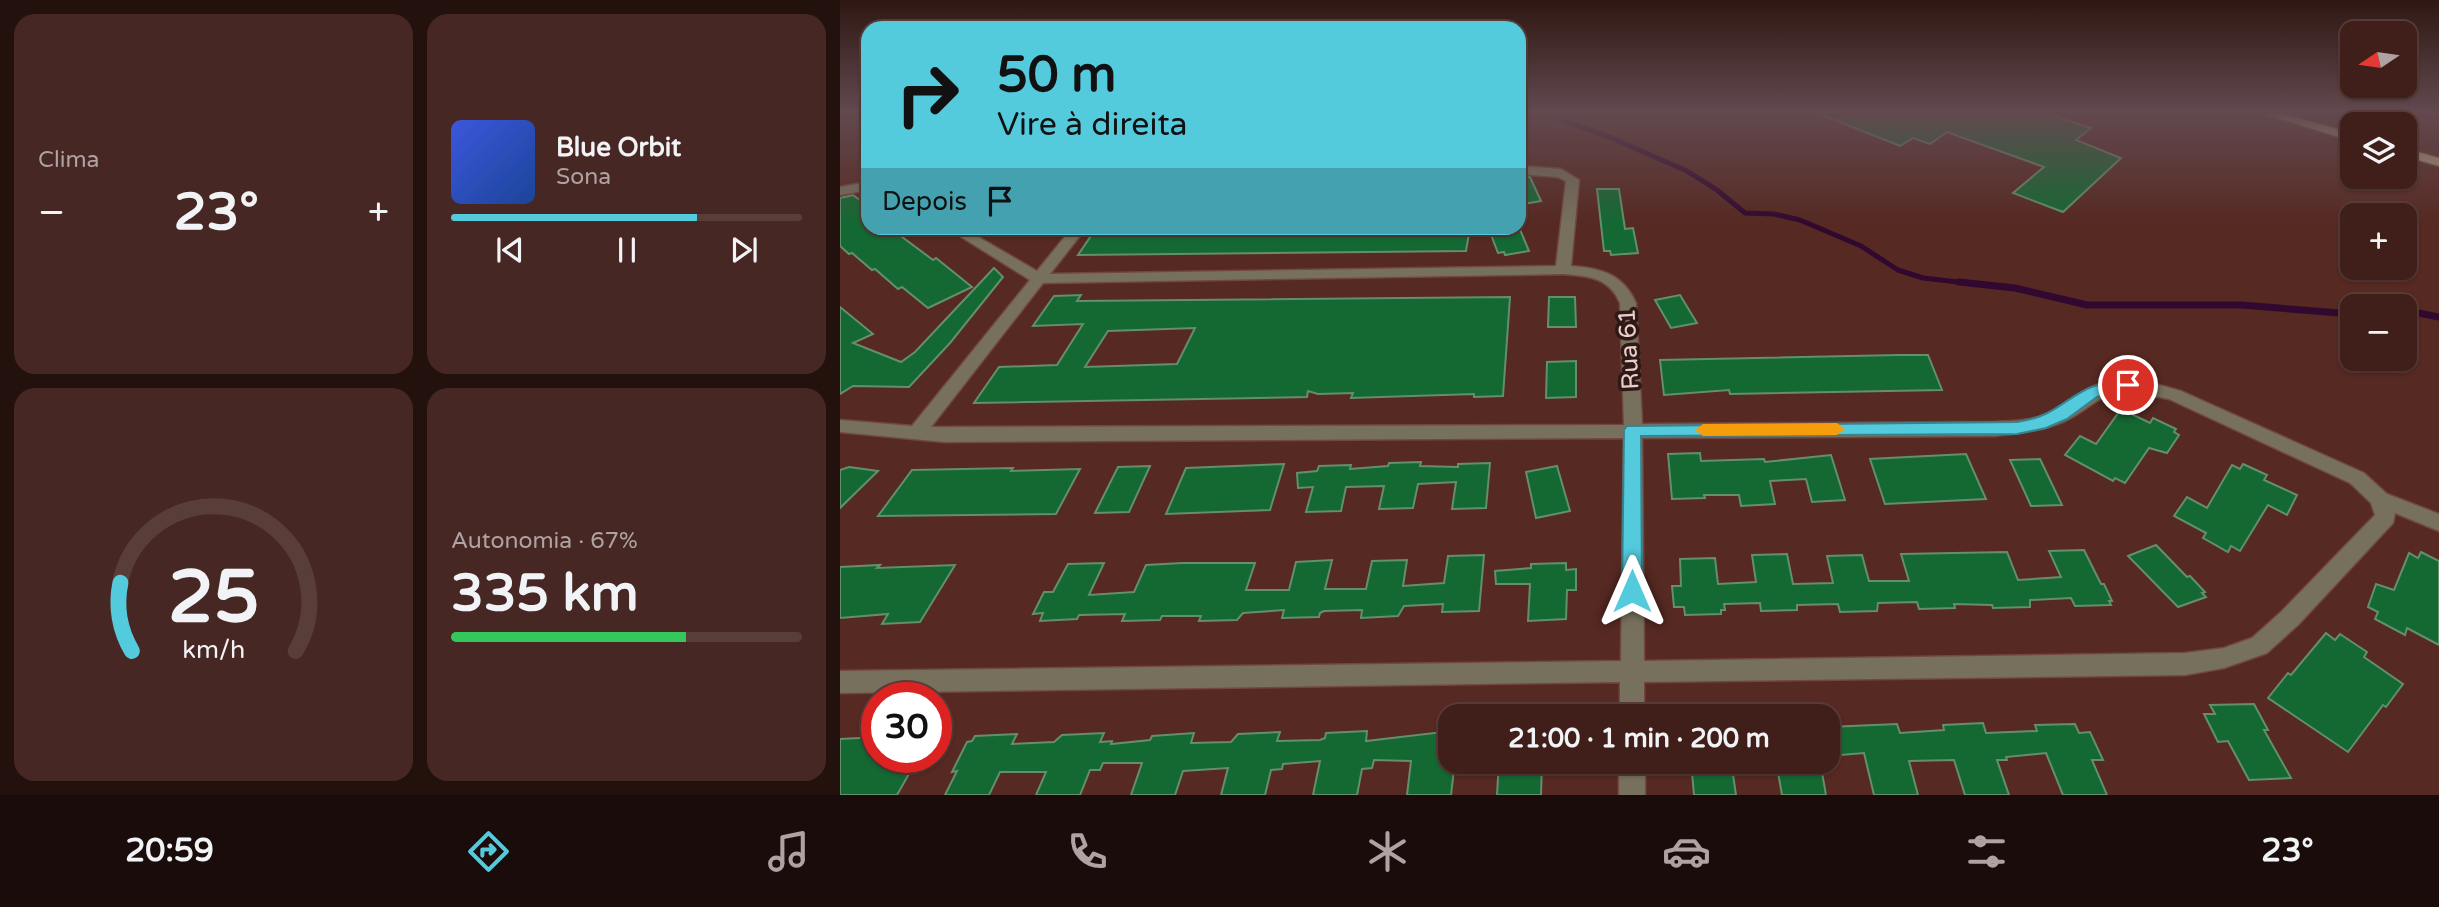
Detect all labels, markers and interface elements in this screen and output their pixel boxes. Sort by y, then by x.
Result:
north arrow [2340,21,2417,98]
map controls [2340,21,2417,371]
text: 50 m [997,46,1116,105]
icon: right [882,49,973,140]
text: Vire à direita [997,106,1188,144]
button: layers [2340,112,2417,189]
text: Blue Orbit [556,132,681,163]
text: Clima [38,146,99,174]
text: Sona [556,163,611,191]
text: 23° [174,181,259,244]
icon: arrive [981,182,1019,220]
text: Depois [882,186,967,217]
text: − [38,190,65,236]
text: + [368,190,389,236]
button: + [2340,203,2417,280]
icon: previous [491,231,529,269]
icon: pause [608,231,646,269]
icon: next [725,231,763,269]
button: − [2340,294,2417,371]
street label: Rua 61 [1612,308,1646,390]
pin [2098,355,2158,415]
icon: arrive [2109,366,2147,404]
text: Autonomia · 67% [451,527,638,555]
text: 25 [168,554,259,642]
position arrow [1595,554,1669,628]
text: 335 km [451,562,639,625]
text: km/h [182,634,245,664]
speed limit sign: 30 [861,682,952,773]
text: 21:00 · 1 min · 200 m [1508,723,1770,754]
icon: directions [464,827,513,876]
icon: music [764,827,813,876]
icon: phone [1063,827,1112,876]
icon: climate [1363,827,1412,876]
icon: car [1662,827,1711,876]
icon: filters [1962,827,2011,876]
text: 20:59 [125,832,214,870]
text: 23° [2261,832,2314,870]

